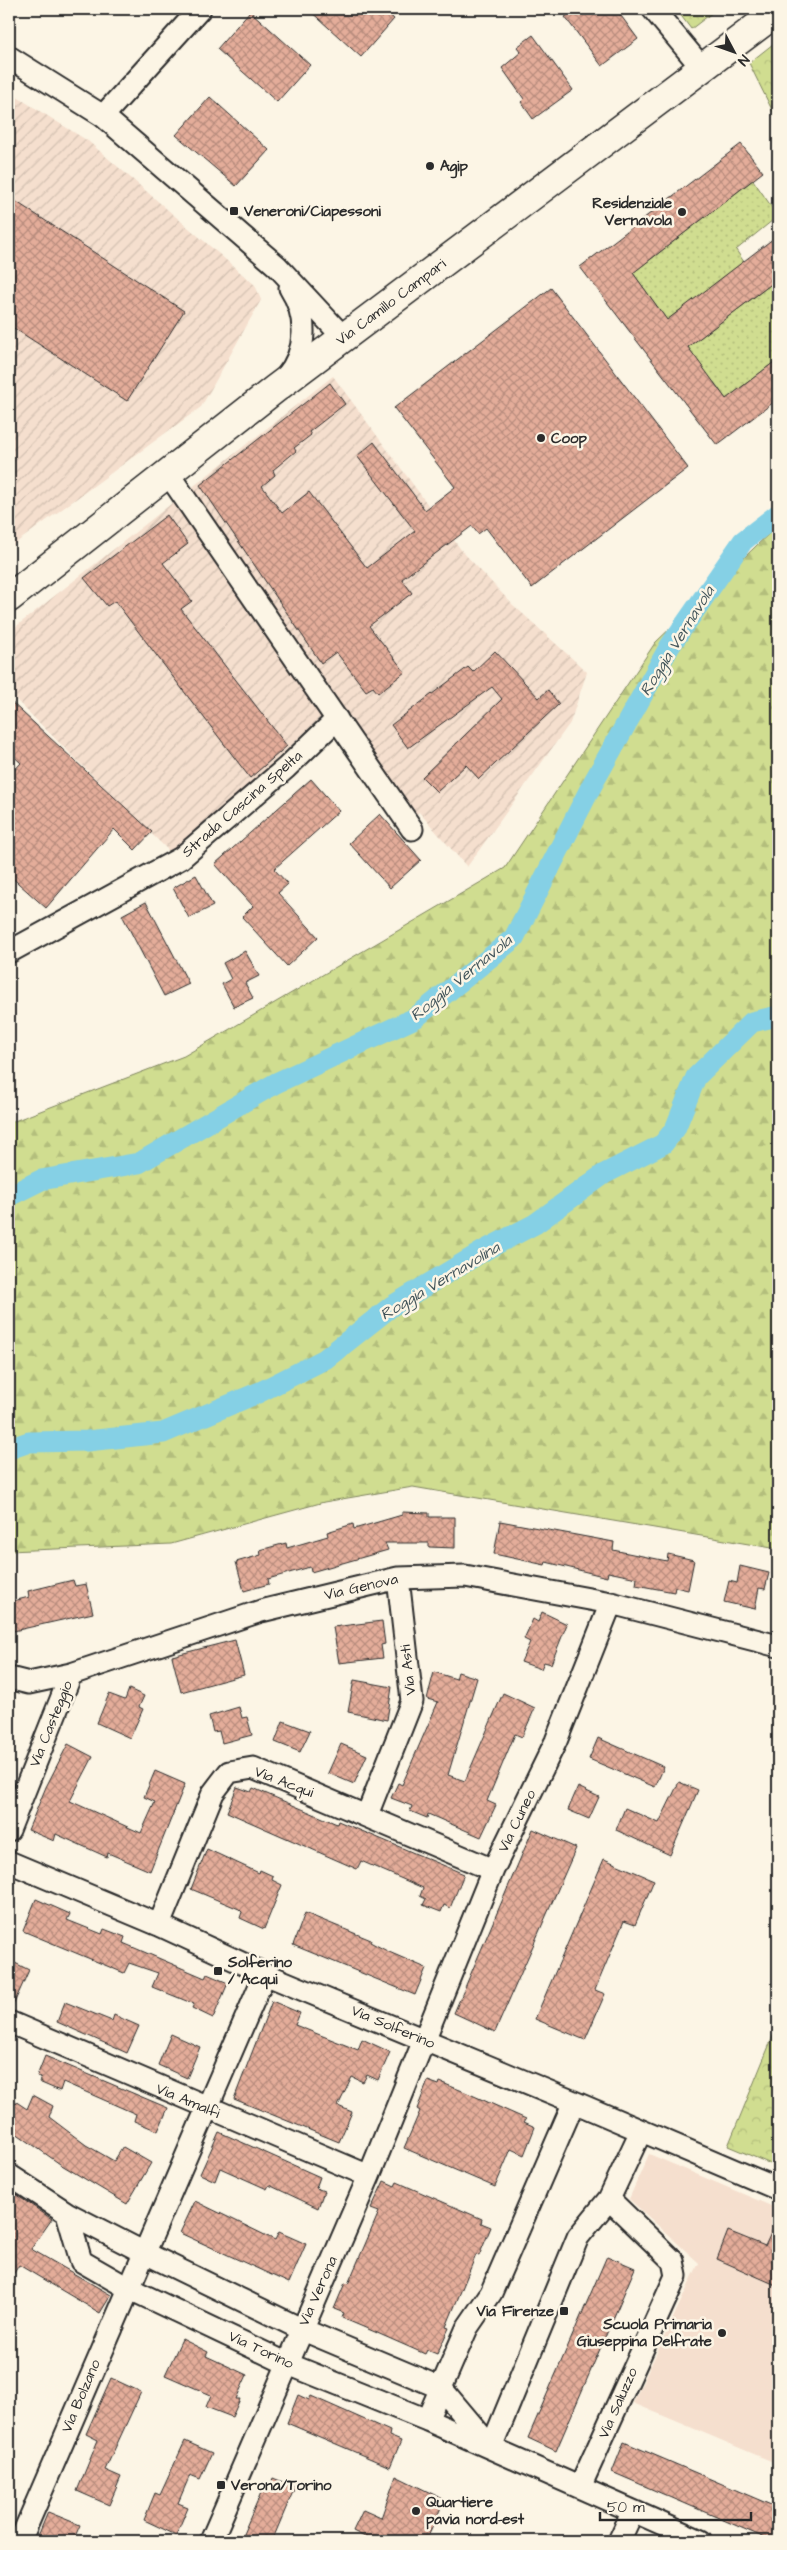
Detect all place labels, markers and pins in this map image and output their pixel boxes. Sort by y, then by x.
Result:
place label: Agip [440,156,469,179]
marker: Agip [424,160,436,172]
place label: Residenziale Vernavola [592,193,672,231]
place label: Veneroni/Ciapessoni [243,201,381,222]
marker: Veneroni/Ciapessoni [228,205,240,217]
marker: Residenziale Vernavola [676,206,688,218]
place label: Coop [551,428,587,449]
marker: Coop [535,432,547,444]
place label: Solferino / Acqui [227,1952,293,1990]
marker: Solferino / Acqui [212,1965,224,1977]
place label: Via Firenze [476,2301,554,2322]
marker: Via Firenze [558,2305,570,2317]
place label: Scuola Primaria Giuseppina Delfrate [577,2314,712,2352]
marker: Scuola Primaria Giuseppina Delfrate [716,2327,728,2339]
place label: Verona/Torino [230,2475,332,2496]
marker: Verona/Torino [215,2479,227,2491]
place label: Quartiere pavia nord-est [426,2492,525,2530]
marker: Quartiere pavia nord-est [410,2505,422,2517]

